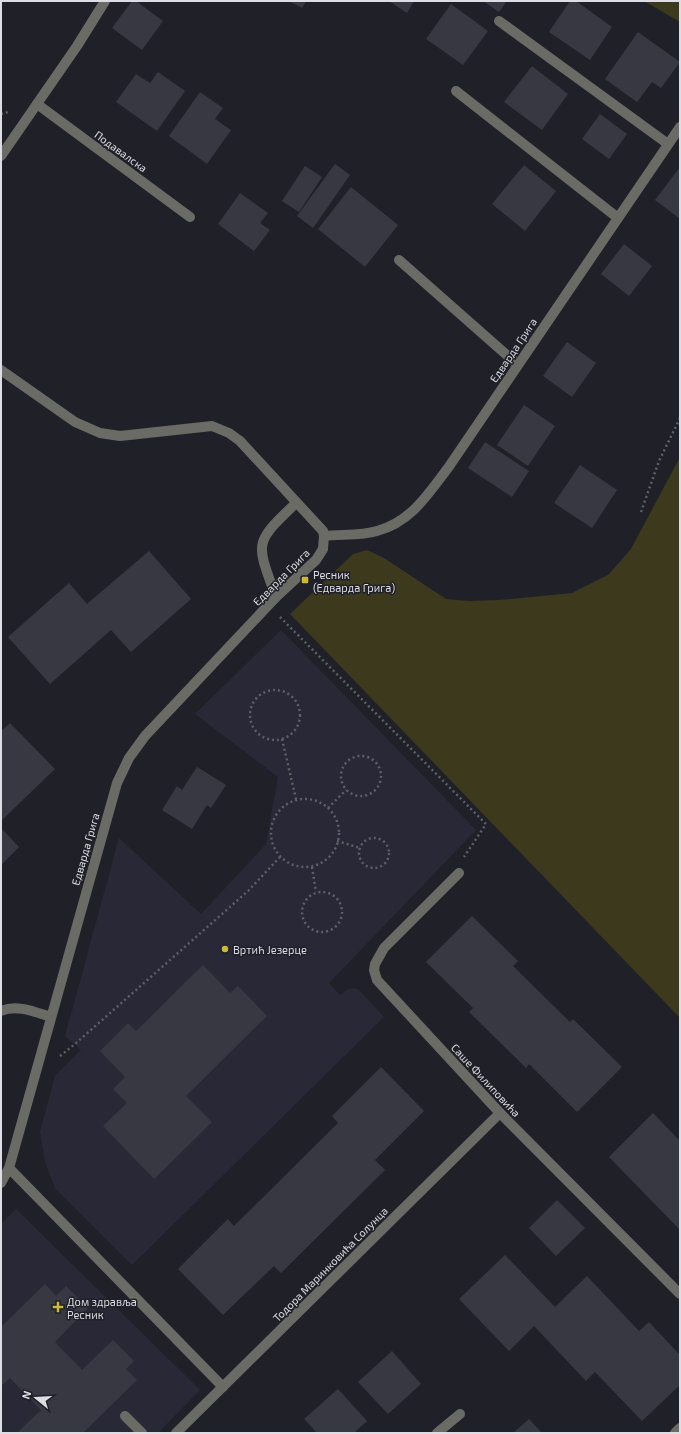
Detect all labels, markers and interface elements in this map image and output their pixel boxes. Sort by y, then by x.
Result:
street label: Подавалска [92,128,150,174]
street label: Едварда Грига [487,315,539,385]
street label: Едварда Грига [250,546,312,608]
place label: Ресник (Едварда Грига) [313,568,395,594]
marker: Ресник (Едварда Грига) [300,575,310,585]
street label: Едварда Грига [68,811,102,887]
place label: Вртић Језерце [233,943,307,956]
marker: Вртић Језерце [220,944,230,954]
street label: Саше Филиповића [449,1041,523,1119]
street label: Тодора Маринковића Солунца [270,1204,391,1325]
place label: Дом здравља Ресник [67,1295,137,1321]
marker: Дом здравља Ресник [52,1301,64,1313]
north arrow [16,1378,56,1418]
text: N [19,1389,33,1401]

